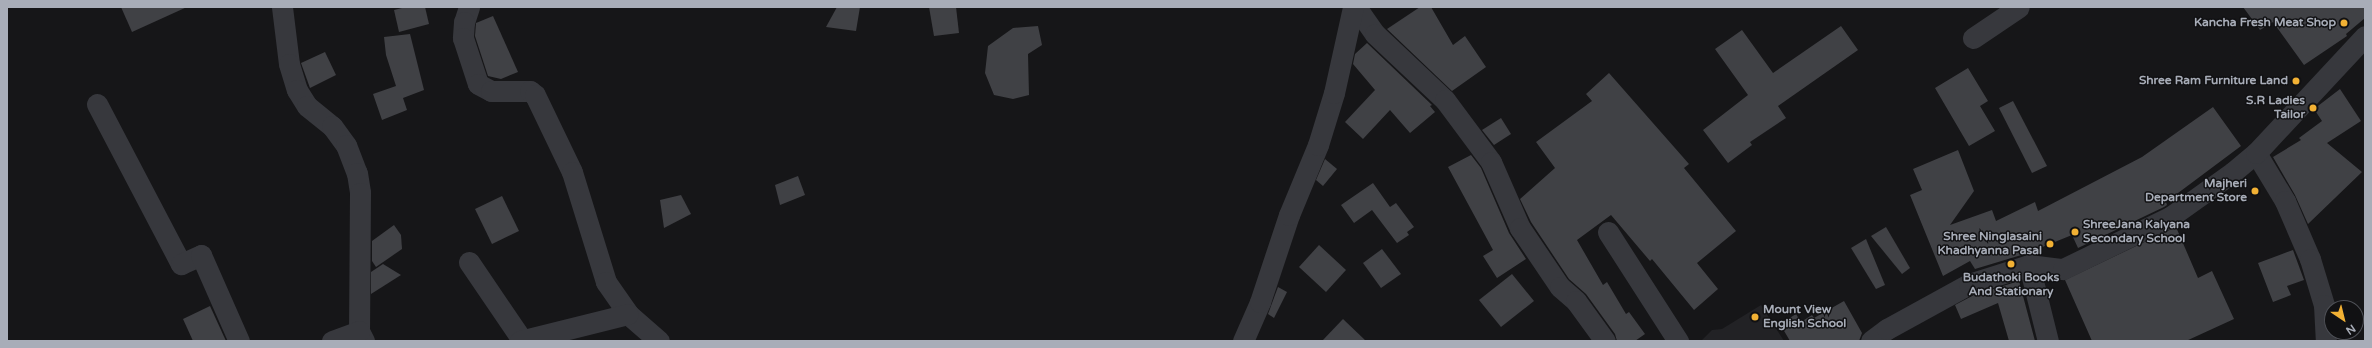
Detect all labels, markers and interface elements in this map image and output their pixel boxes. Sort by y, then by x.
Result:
place label: Kancha Fresh Meat Shop [2194,16,2336,30]
marker: Kancha Fresh Meat Shop [2339,18,2349,28]
place label: Shree Ram Furniture Land [2139,74,2288,88]
marker: Shree Ram Furniture Land [2291,76,2301,86]
place label: S.R Ladies Tailor [2246,94,2305,122]
marker: S.R Ladies Tailor [2308,103,2318,113]
place label: Majheri Department Store [2145,177,2247,205]
marker: Majheri Department Store [2250,186,2260,196]
place label: ShreeJana Kalyana Secondary School [2083,218,2190,246]
marker: ShreeJana Kalyana Secondary School [2070,227,2080,237]
place label: Shree Ninglasaini Khadhyanna Pasal [1938,230,2042,258]
marker: Shree Ninglasaini Khadhyanna Pasal [2045,239,2055,249]
marker: Budathoki Books And Stationary [2006,259,2016,269]
place label: Budathoki Books And Stationary [1963,271,2059,299]
north arrow [2324,300,2364,340]
place label: Mount View English School [1763,303,1846,331]
marker: Mount View English School [1750,312,1760,322]
text: N [2343,322,2358,337]

